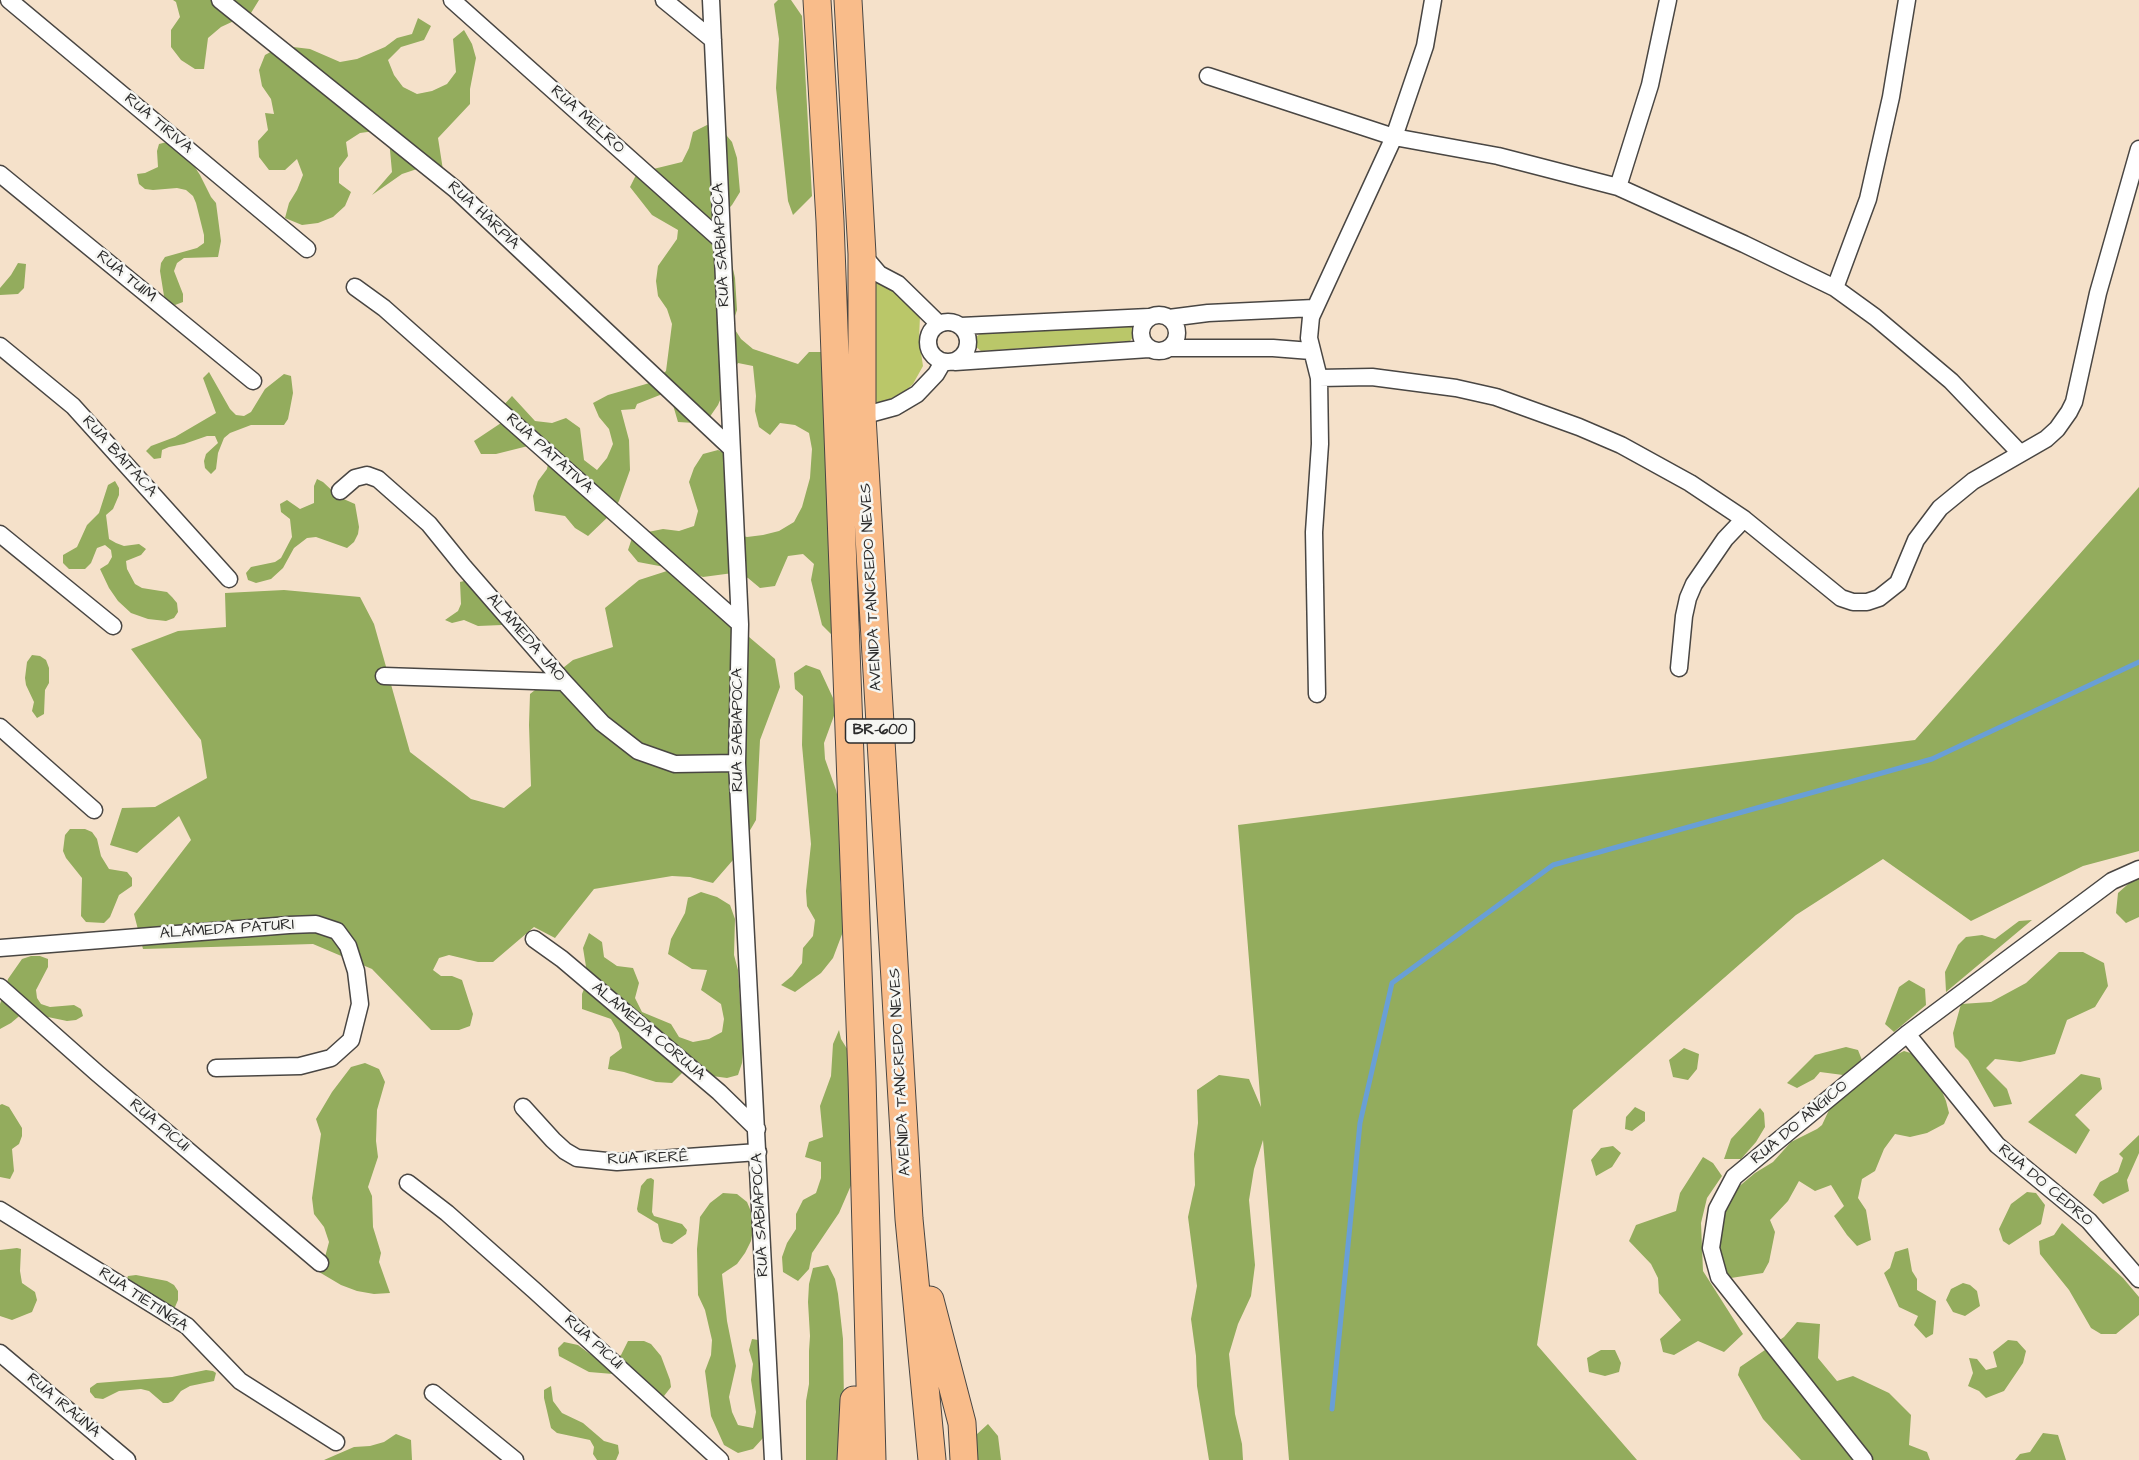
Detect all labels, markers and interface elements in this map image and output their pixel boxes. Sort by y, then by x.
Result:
street label: RUA MELRO [546,82,628,158]
street label: RUA TIRIVA [120,90,196,158]
street label: RUA HARPIA [443,178,523,254]
street label: RUA SABIAPOCA [709,183,735,307]
street label: RUA TUIM [92,247,160,307]
street label: RUA PATATIVA [502,410,596,498]
street label: RUA BAITACA [77,412,161,502]
street label: AVENIDA TANCREDO NEVES [857,482,887,692]
street label: ALAMEDA JAO [481,590,569,686]
street label: RUA SABIAPOCA [729,668,749,792]
road number: BR-600 [846,719,914,743]
street label: ALAMEDA PATURI [159,916,295,944]
street label: AVENIDA TANCREDO NEVES [886,967,916,1177]
street label: ALAMEDA CORUJA [587,979,709,1085]
street label: RUA DO ANGICO [1748,1077,1852,1169]
street label: RUA PICUI [125,1095,193,1157]
street label: RUA DO CEDRO [1994,1141,2096,1231]
street label: RUA IRERÊ [607,1148,689,1170]
street label: RUA SABIAPOCA [748,1153,774,1277]
street label: RUA TIETINGA [95,1264,191,1336]
street label: RUA PICUI [560,1312,626,1374]
street label: RUA IRAÚNA [22,1370,104,1442]

